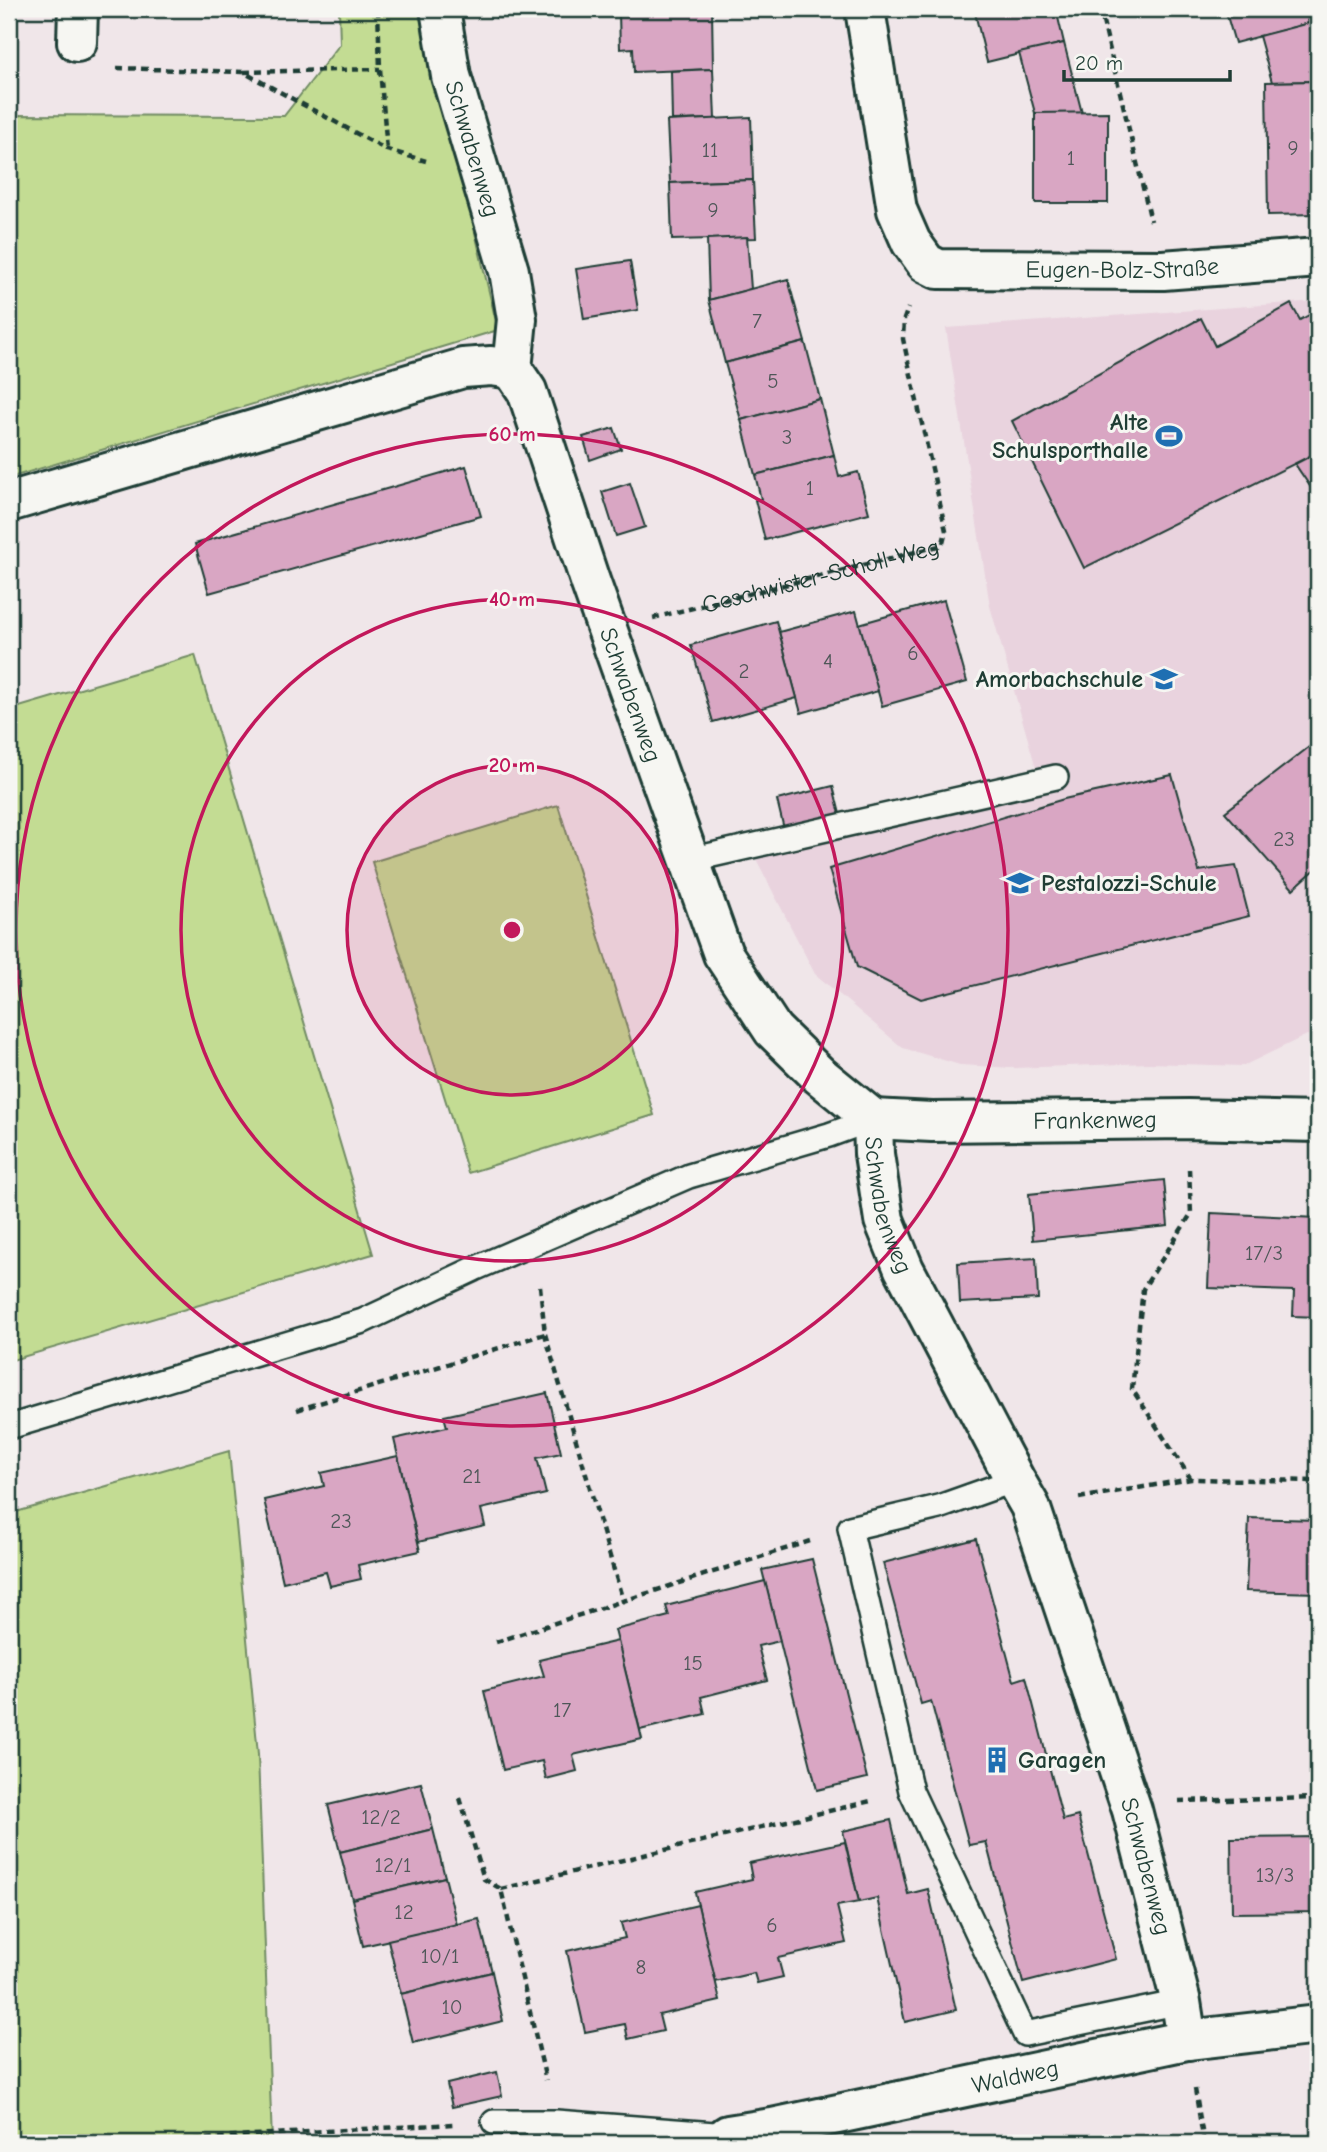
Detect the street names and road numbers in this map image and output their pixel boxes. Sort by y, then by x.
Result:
street label: Schwabenweg [439,77,506,220]
street label: Eugen-Bolz-Straße [1025,252,1220,284]
street label: Geschwister-Scholl-Weg [699,532,942,619]
street label: Schwabenweg [594,624,667,766]
street label: Frankenweg [1033,1105,1157,1135]
street label: Schwabenweg [860,1136,918,1278]
street label: Schwabenweg [1115,1794,1177,1938]
street label: Waldweg [969,2054,1061,2099]

